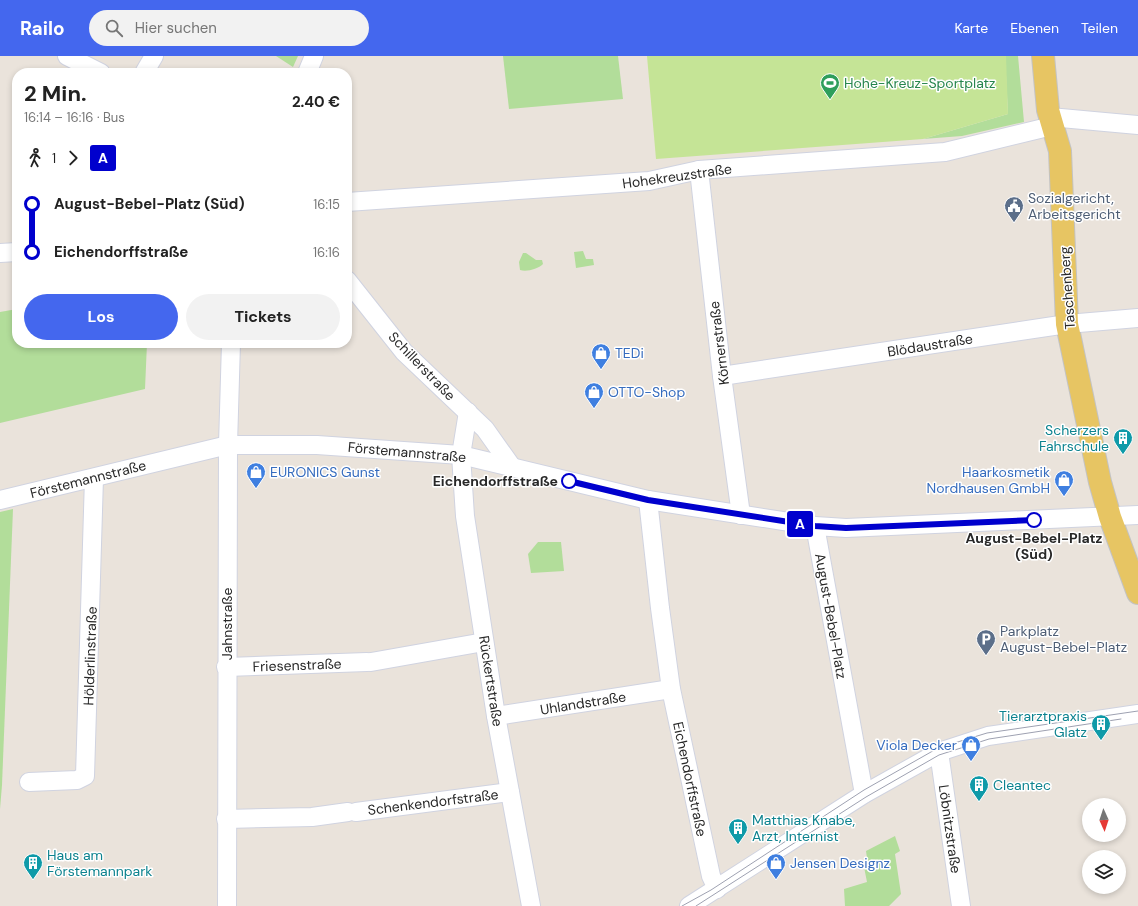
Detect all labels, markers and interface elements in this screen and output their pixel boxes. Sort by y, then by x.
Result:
search box [89,10,369,46]
text: Railo [20,16,65,41]
icon: search [103,17,125,39]
text: Hier suchen [135,18,217,38]
text: Karte [954,19,988,37]
text: Ebenen [1010,19,1059,37]
text: Teilen [1081,19,1118,37]
sports icon: Hohe-Kreuz-Sportplatz [819,72,841,100]
place label: Hohe-Kreuz-Sportplatz [844,74,996,92]
text: 2 Min. [24,79,87,108]
text: 2.40 € [292,92,340,112]
text: 16:14 – 16:16 · Bus [24,109,125,126]
icon: walk [24,147,46,169]
icon: forward [62,147,84,169]
text: A [98,149,108,167]
text: 1 [52,150,56,167]
street label: Hohekreuzstraße [621,159,733,193]
place label: Sozialgericht, Arbeitsgericht [1028,189,1121,223]
text: August-Bebel-Platz (Süd) [54,194,244,214]
public building icon: Sozialgericht, Arbeitsgericht [1003,195,1025,223]
text: 16:15 [313,196,340,213]
text: Eichendorffstraße [54,242,188,262]
text: 16:16 [313,244,340,261]
street label: Taschenberg [1055,246,1079,330]
button: Los [24,294,178,340]
button: Tickets [186,294,340,340]
street label: Körnerstraße [705,300,733,386]
street label: Schillerstraße [385,328,459,404]
street label: Blödaustraße [886,329,974,361]
shop icon: TEDi [590,342,612,370]
place label: TEDi [615,344,644,362]
shop icon: OTTO-Shop [583,381,605,409]
place label: OTTO-Shop [608,383,685,401]
place label: Scherzers Fahrschule [1039,421,1109,455]
building icon: Scherzers Fahrschule [1112,427,1134,455]
street label: Förstemannstraße [347,438,467,466]
street label: Förstemannstraße [28,456,148,502]
shop icon: EURONICS Gunst [245,461,267,489]
place label: EURONICS Gunst [270,463,380,481]
place label: Haarkosmetik Nordhausen GmbH [927,463,1050,497]
shop icon: Haarkosmetik Nordhausen GmbH [1053,469,1075,497]
place label: Eichendorffstraße [433,472,558,490]
marker: Eichendorffstraße [561,473,577,489]
line badge: A [787,511,813,537]
marker: August-Bebel-Platz (Süd) [1026,512,1042,528]
text: A [795,515,805,533]
place label: August-Bebel-Platz (Süd) [966,529,1103,563]
street label: August-Bebel-Platz [811,552,851,680]
street label: Jahnstraße [218,588,236,660]
street label: Hölderlinstraße [79,606,101,706]
place label: Parkplatz August-Bebel-Platz [1000,622,1127,656]
parking icon: Parkplatz August-Bebel-Platz [975,628,997,656]
street label: Rückertstraße [475,634,507,728]
street label: Friesenstraße [252,654,342,676]
street label: Uhlandstraße [539,687,627,719]
place label: Tierarztpraxis Glatz [999,707,1087,741]
building icon: Tierarztpraxis Glatz [1090,713,1112,741]
street label: Eichendorffstraße [669,720,711,838]
shop icon: Viola Decker [960,734,982,762]
place label: Viola Decker [876,736,957,754]
building icon: Cleantec [968,774,990,802]
place label: Cleantec [993,776,1051,794]
street label: Löbnitzstraße [935,783,965,875]
street label: Schenkendorfstraße [367,785,499,819]
north arrow [1082,798,1126,842]
map controls [1082,798,1126,894]
place label: Matthias Knabe, Arzt, Internist [752,811,855,845]
building icon: Matthias Knabe, Arzt, Internist [727,817,749,845]
place label: Haus am Förstemannpark [47,846,152,880]
button: layers [1082,850,1126,894]
building icon: Haus am Förstemannpark [22,852,44,880]
shop icon: Jensen Designz [765,852,787,880]
place label: Jensen Designz [790,854,890,872]

